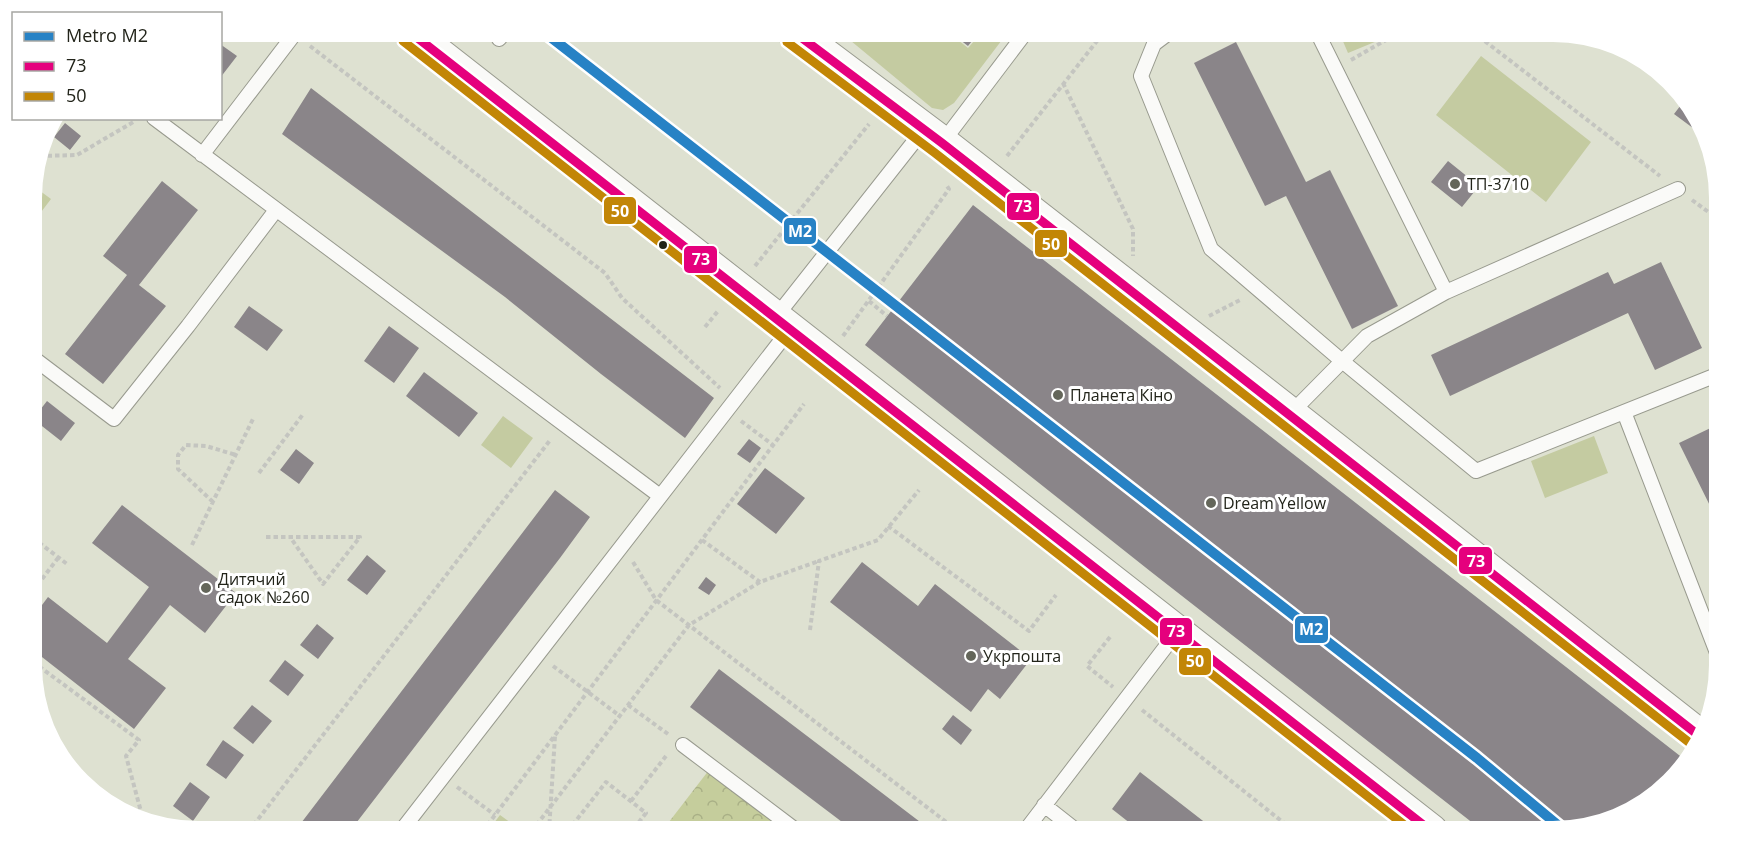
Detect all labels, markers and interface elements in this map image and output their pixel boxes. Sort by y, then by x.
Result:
legend [12,12,222,120]
text: Metro M2 [66,23,148,47]
text: 73 [66,53,87,77]
text: 50 [66,83,87,107]
place label: ТП-3710 [1467,173,1529,195]
marker: ТП-3710 [1448,177,1462,191]
line badge: 73 [1006,192,1040,221]
text: 73 [1014,195,1032,217]
line badge: 50 [603,196,637,225]
text: 50 [611,200,629,222]
line badge: M2 [783,217,817,245]
text: M2 [788,220,812,242]
line badge: 50 [1034,229,1068,258]
text: 50 [1042,233,1060,255]
unlabelled marker [657,239,669,251]
line badge: 73 [683,245,718,274]
text: 73 [692,248,710,270]
place label: Планета Кіно [1070,384,1173,406]
marker: Планета Кіно [1051,388,1065,402]
place label: Dream Yellow [1223,492,1327,514]
marker: Dream Yellow [1204,496,1218,510]
line badge: 73 [1458,546,1493,575]
text: 73 [1467,550,1485,572]
place label: Дитячий садок №260 [218,568,310,608]
marker: Дитячий садок №260 [199,581,213,595]
line badge: M2 [1294,615,1329,644]
line badge: 73 [1159,617,1193,646]
text: M2 [1299,618,1323,640]
text: 73 [1167,620,1185,642]
place label: Укрпошта [983,645,1061,667]
line badge: 50 [1178,647,1212,676]
marker: Укрпошта [964,649,978,663]
text: 50 [1186,650,1204,672]

